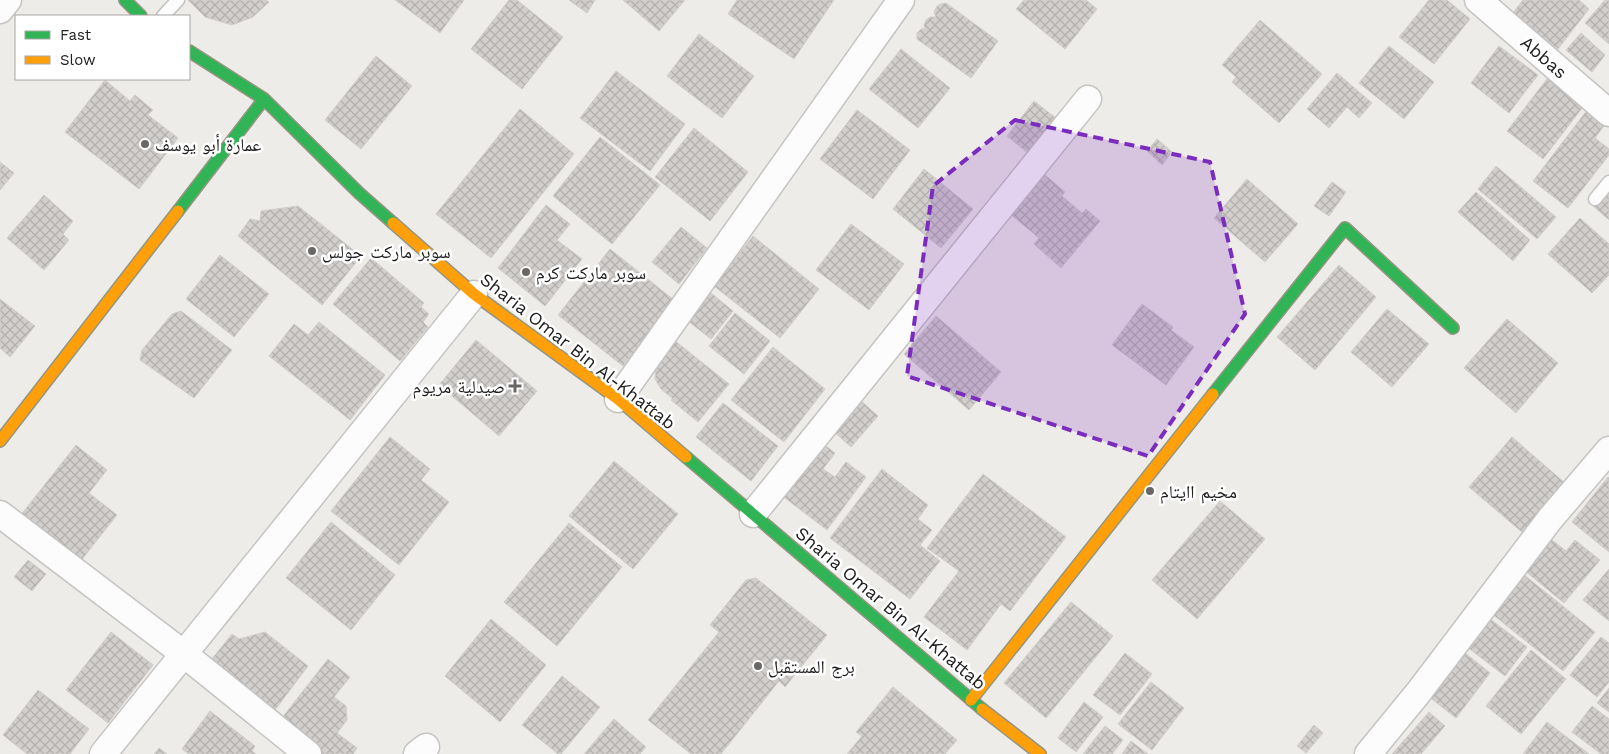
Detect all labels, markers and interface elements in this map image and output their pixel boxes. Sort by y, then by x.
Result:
legend [15,15,190,80]
text: Fast [60,26,92,44]
street label: Abbas [1517,31,1571,83]
text: Slow [60,51,96,69]
place label: عمارة أبو يوسف [155,134,261,155]
marker: عمارة أبو يوسف [139,138,151,150]
place label: سوبر ماركت جولس [322,241,451,263]
marker: سوبر ماركت جولس [306,245,318,257]
place label: سوبر ماركت كرم [536,262,646,285]
marker: سوبر ماركت كرم [520,266,532,278]
street label: Sharia Omar Bin Al-Khattab [476,268,680,434]
place label: صيدلية مريوم [412,376,505,399]
marker: صيدلية مريوم [509,380,521,392]
place label: مخيم اايتام [1160,481,1237,504]
marker: مخيم اايتام [1144,485,1156,497]
street label: Sharia Omar Bin Al-Khattab [792,522,990,694]
place label: برج المستقبل [768,656,855,679]
marker: برج المستقبل [752,660,764,672]

